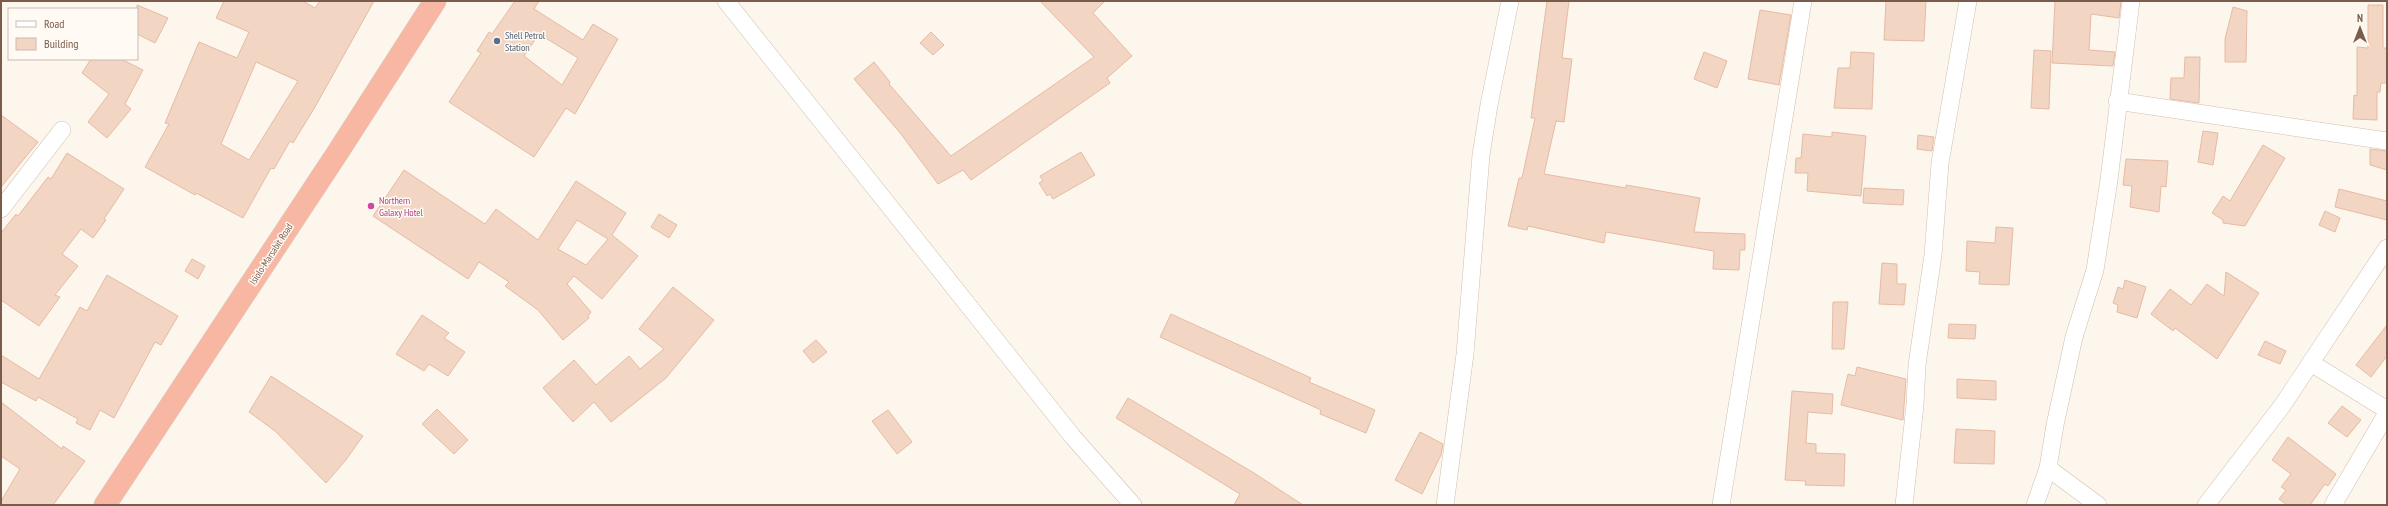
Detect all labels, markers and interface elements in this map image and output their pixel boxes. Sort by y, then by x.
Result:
legend [8,8,138,60]
north arrow [2340,8,2380,48]
text: N [2357,11,2363,25]
text: Road [44,16,64,31]
place label: Shell Petrol Station [505,29,546,54]
text: Building [44,36,79,51]
marker: Shell Petrol Station [492,36,502,46]
place label: Northern Galaxy Hotel [379,194,423,219]
marker: Northern Galaxy Hotel [366,201,376,211]
street label: Isiolo-Marsabit Road [246,221,296,287]

